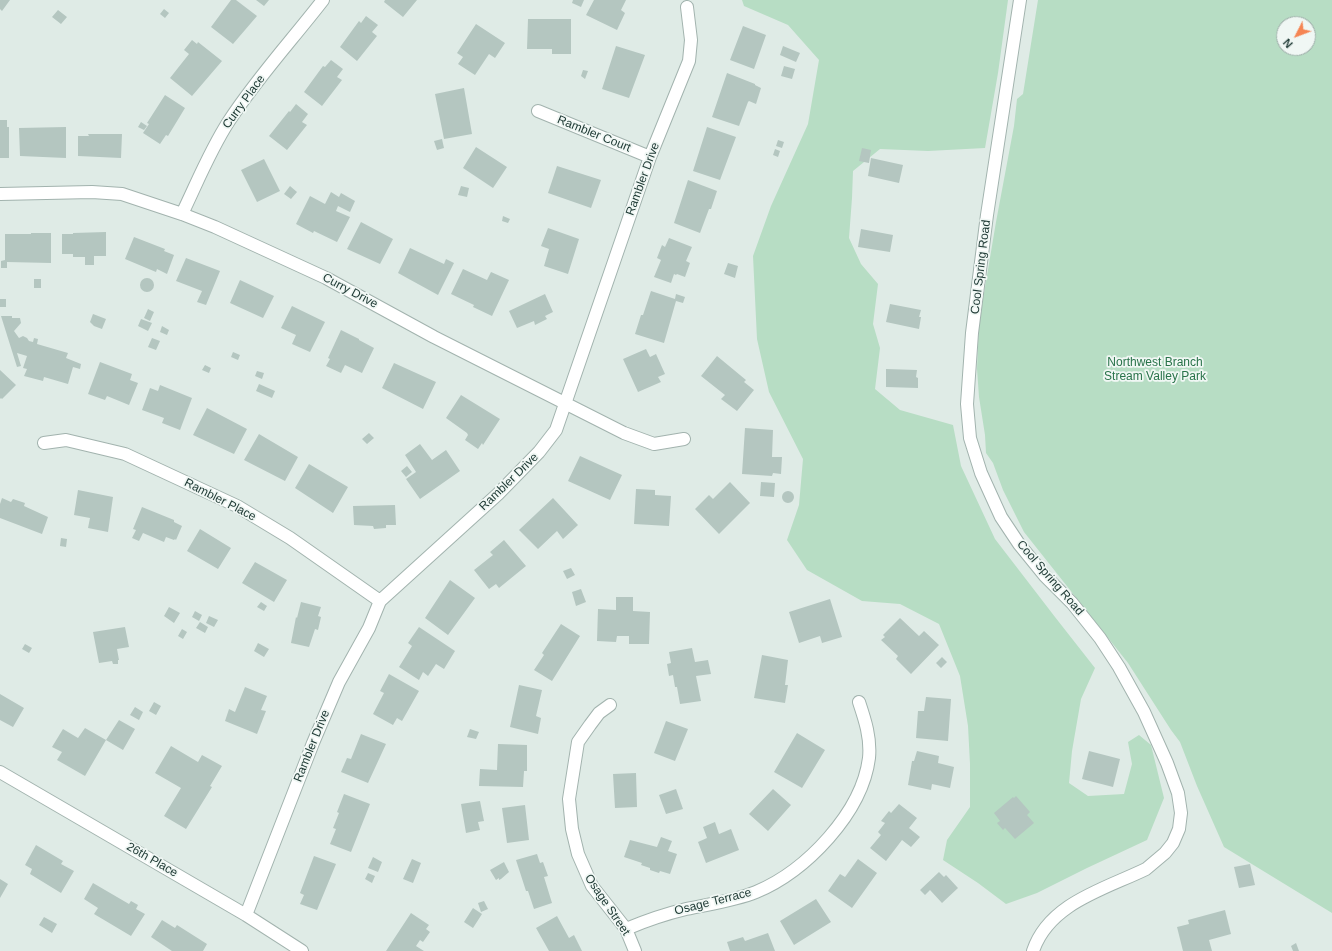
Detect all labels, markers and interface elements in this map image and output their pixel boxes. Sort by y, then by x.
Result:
north arrow [1276,16,1316,56]
text: N [1281,36,1295,50]
street label: Curry Place [220,72,268,132]
street label: Rambler Court [555,113,633,155]
street label: Rambler Drive [623,141,663,217]
street label: Cool Spring Road [968,219,994,315]
street label: Curry Drive [320,270,380,312]
park label: Northwest Branch Stream Valley Park [1104,356,1206,384]
street label: Rambler Drive [476,450,542,514]
street label: Rambler Place [182,476,258,524]
street label: Cool Spring Road [1013,538,1087,618]
street label: Rambler Drive [291,708,333,784]
street label: 26th Place [124,840,180,880]
street label: Osage Street [581,872,633,938]
street label: Osage Terrace [673,885,753,919]

